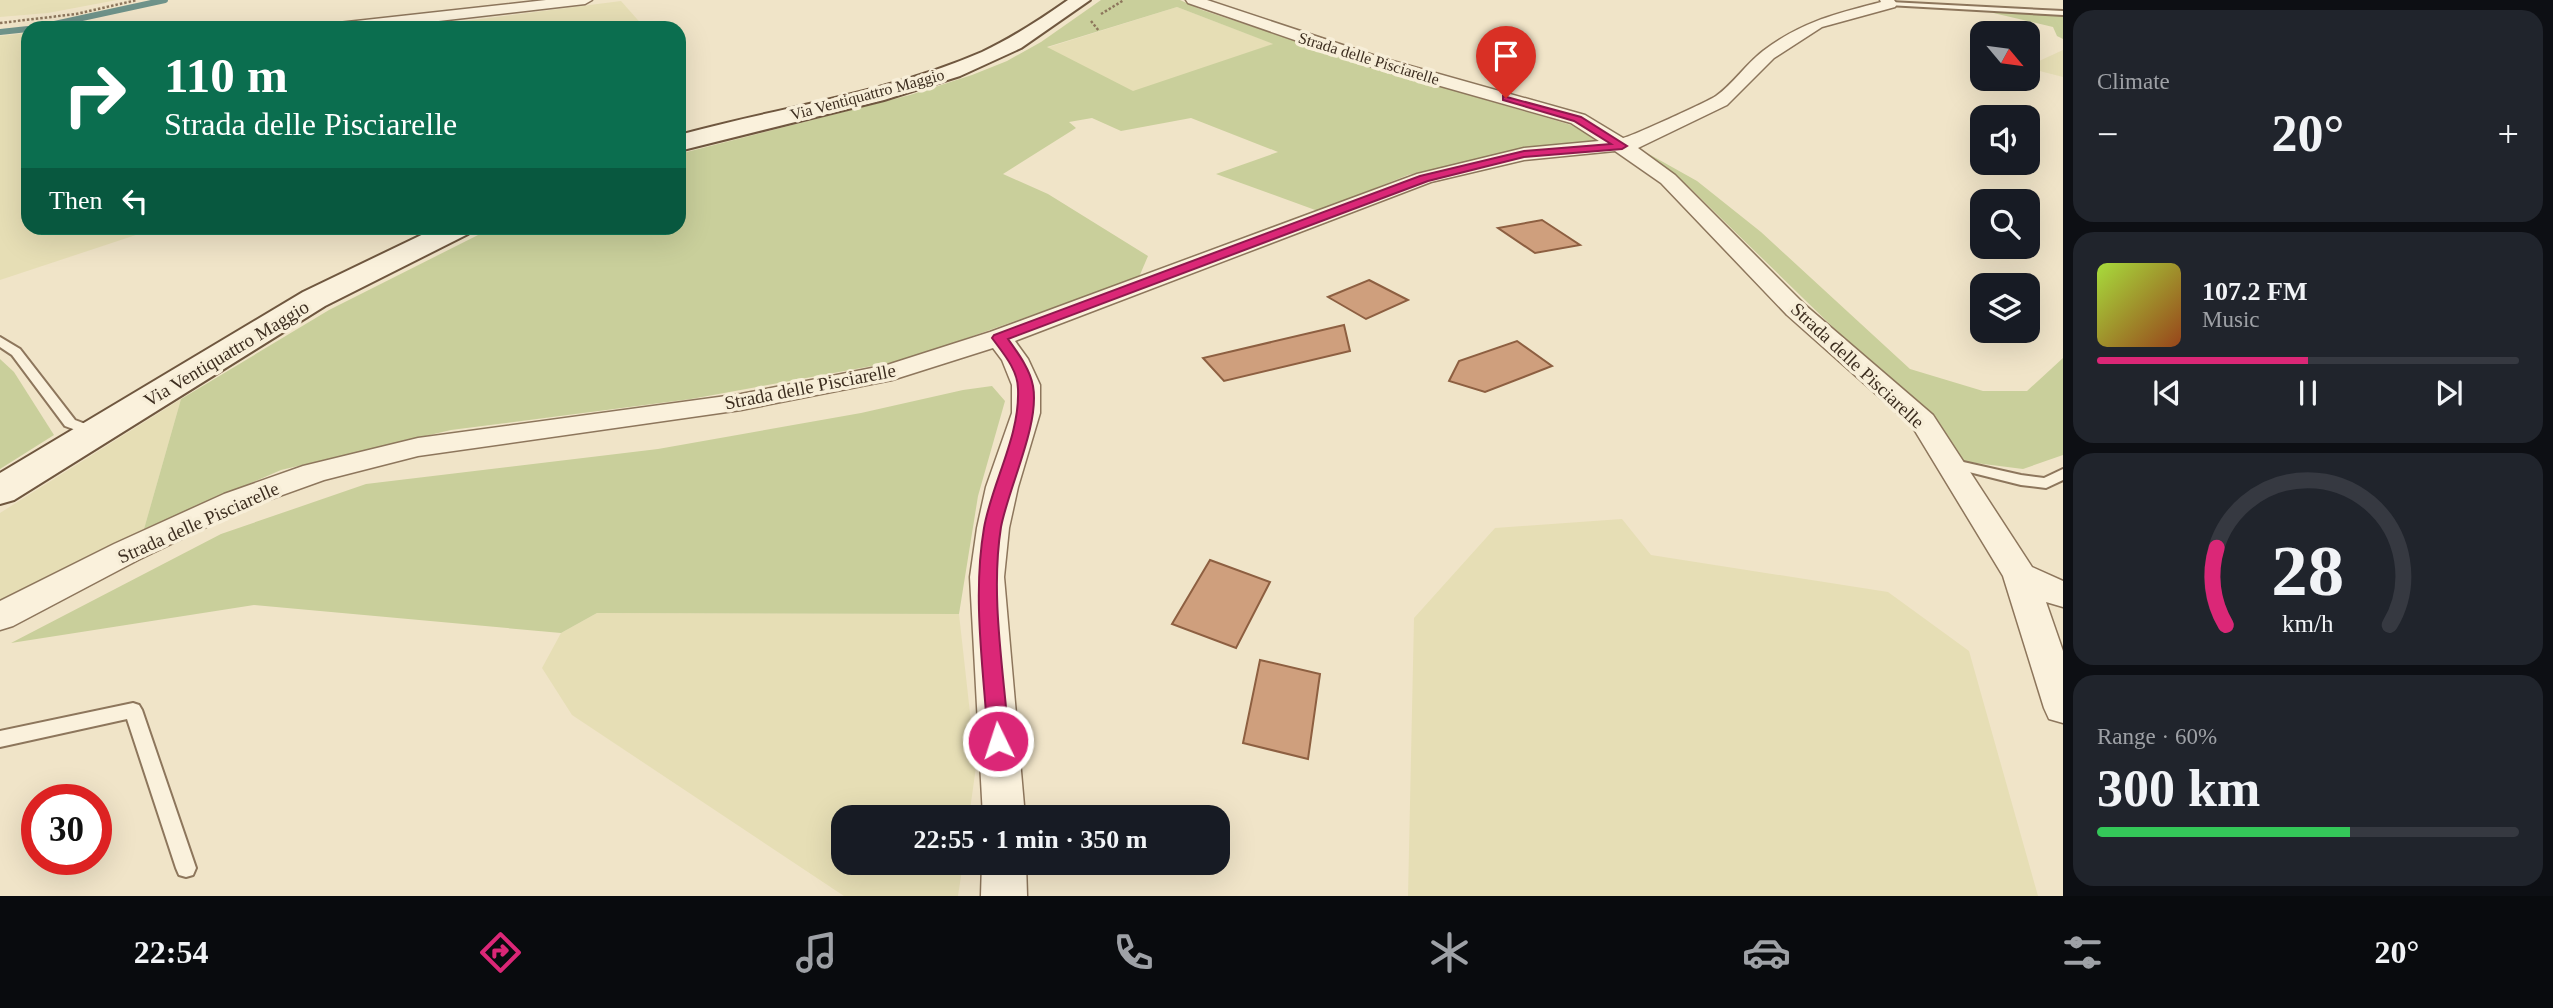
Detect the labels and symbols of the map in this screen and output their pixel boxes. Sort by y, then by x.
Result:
north arrow [1970,21,2040,91]
pin [1476,26,1536,98]
street label: Strada delle Pisciarelle [1296,29,1441,88]
street label: Via Ventiquattro Maggio [788,66,946,124]
street label: Via Ventiquattro Maggio [140,296,312,411]
street label: Strada delle Pisciarelle [1787,298,1928,432]
street label: Strada delle Pisciarelle [723,360,898,413]
street label: Strada delle Pisciarelle [114,477,282,567]
position arrow [961,704,1035,778]
speed limit sign: 30 [21,784,112,875]

